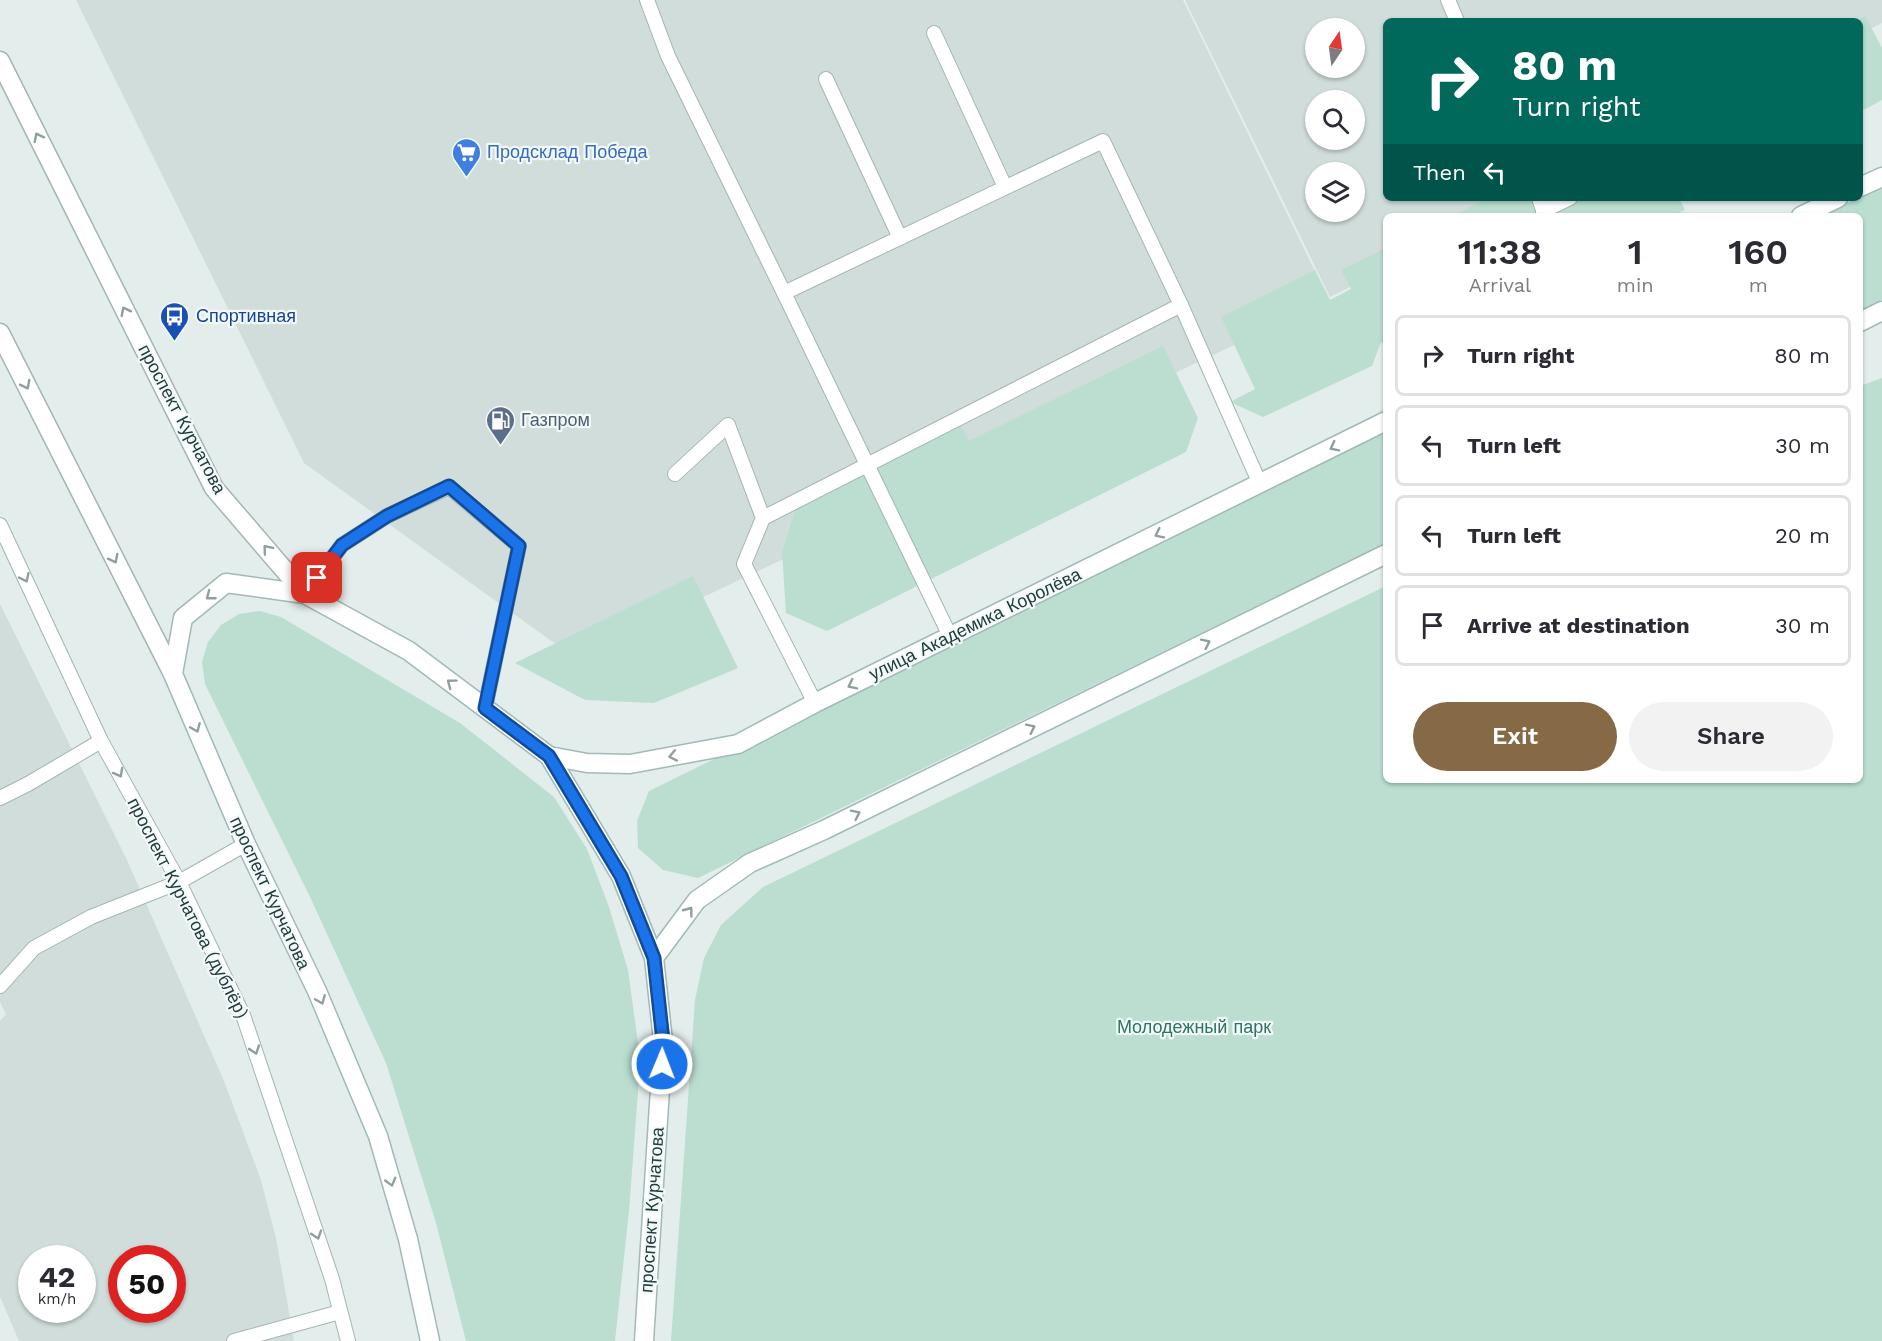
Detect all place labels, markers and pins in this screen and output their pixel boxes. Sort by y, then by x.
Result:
supermarket icon: Продсклад Победа [450,136,482,178]
place label: Продсклад Победа [487,141,648,162]
bus stop icon: Спортивная [159,300,191,342]
place label: Спортивная [196,305,296,326]
fuel station icon: Газпром [484,404,516,446]
place label: Газпром [521,409,590,430]
pin [291,552,342,603]

